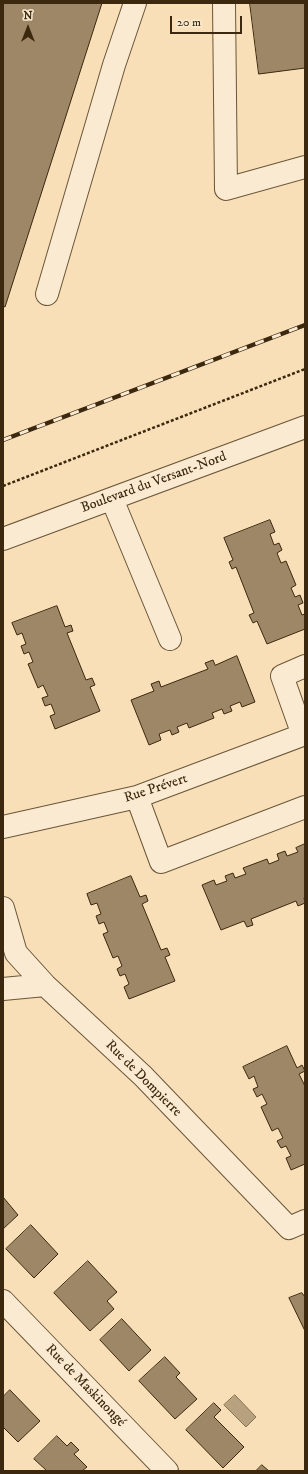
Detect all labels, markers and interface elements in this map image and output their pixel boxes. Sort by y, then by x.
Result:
north arrow [8,8,48,48]
scale bar [172,8,244,34]
text: N [23,9,33,23]
text: 20 m [177,15,201,30]
street label: Boulevard du Versant-Nord [79,449,229,517]
street label: Rue Prévert [122,771,190,807]
street label: Rue de Dompierre [101,1037,185,1121]
street label: Rue de Maskinongé [41,1341,129,1431]

